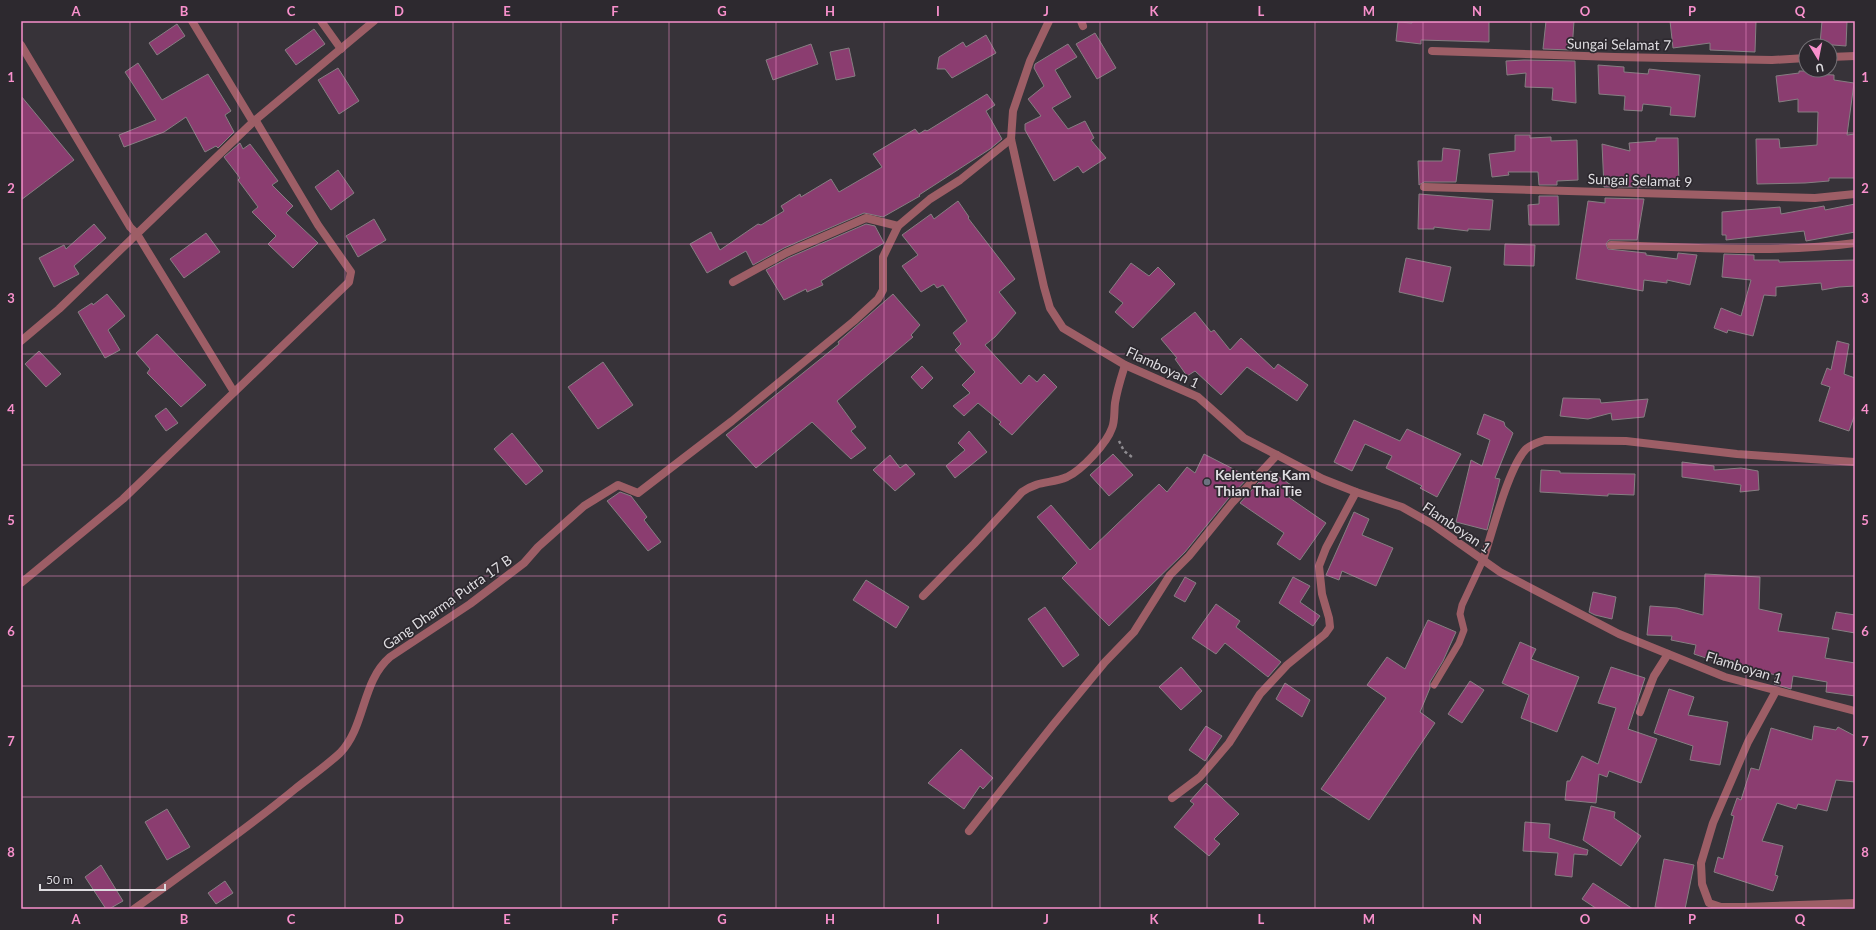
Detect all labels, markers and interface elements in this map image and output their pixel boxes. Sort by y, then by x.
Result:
text: A [70,3,81,19]
text: B [180,3,189,19]
text: C [287,3,296,19]
text: D [394,3,404,19]
text: E [503,3,511,19]
text: F [611,3,619,19]
text: G [717,3,727,19]
text: H [825,3,835,19]
text: I [936,3,940,19]
text: J [1043,3,1049,19]
text: K [1150,3,1160,19]
text: L [1258,3,1265,19]
text: M [1363,3,1375,19]
text: N [1472,3,1482,19]
text: O [1580,3,1591,19]
text: P [1688,3,1696,19]
text: Q [1795,3,1806,19]
street label: Sungai Selamat 7 [1567,35,1671,53]
north arrow [1798,38,1838,78]
text: U [1815,61,1825,75]
text: 1 [7,69,15,85]
text: 1 [1861,69,1869,85]
street label: Sungai Selamat 9 [1587,170,1693,190]
text: 2 [7,180,15,196]
text: 2 [1861,180,1869,196]
text: 3 [7,290,15,306]
text: 3 [1861,290,1869,306]
street label: Flamboyan 1 [1124,343,1202,391]
text: 4 [7,401,15,417]
text: 4 [1861,401,1869,417]
place label: Kelenteng Kam Thian Thai Tie [1215,466,1310,499]
marker: Kelenteng Kam Thian Thai Tie [1202,477,1212,487]
street label: Flamboyan 1 [1420,498,1494,556]
text: 5 [7,512,15,528]
text: 5 [1861,512,1869,528]
street label: Gang Dharma Putra 17 B [379,551,515,653]
text: 6 [7,623,15,639]
text: 6 [1861,623,1869,639]
street label: Flamboyan 1 [1704,647,1784,687]
text: 7 [7,733,15,749]
text: 7 [1861,733,1869,749]
text: 8 [7,844,15,860]
text: 8 [1861,844,1869,860]
scale bar [40,866,165,892]
text: 50 m [46,872,73,887]
text: A [70,911,81,927]
text: B [180,911,189,927]
text: C [287,911,296,927]
text: D [394,911,404,927]
text: E [503,911,511,927]
text: F [611,911,619,927]
text: G [717,911,727,927]
text: H [825,911,835,927]
text: I [936,911,940,927]
text: J [1043,911,1049,927]
text: K [1150,911,1160,927]
text: L [1258,911,1265,927]
text: M [1363,911,1375,927]
text: N [1472,911,1482,927]
text: O [1580,911,1591,927]
text: P [1688,911,1696,927]
text: Q [1795,911,1806,927]

